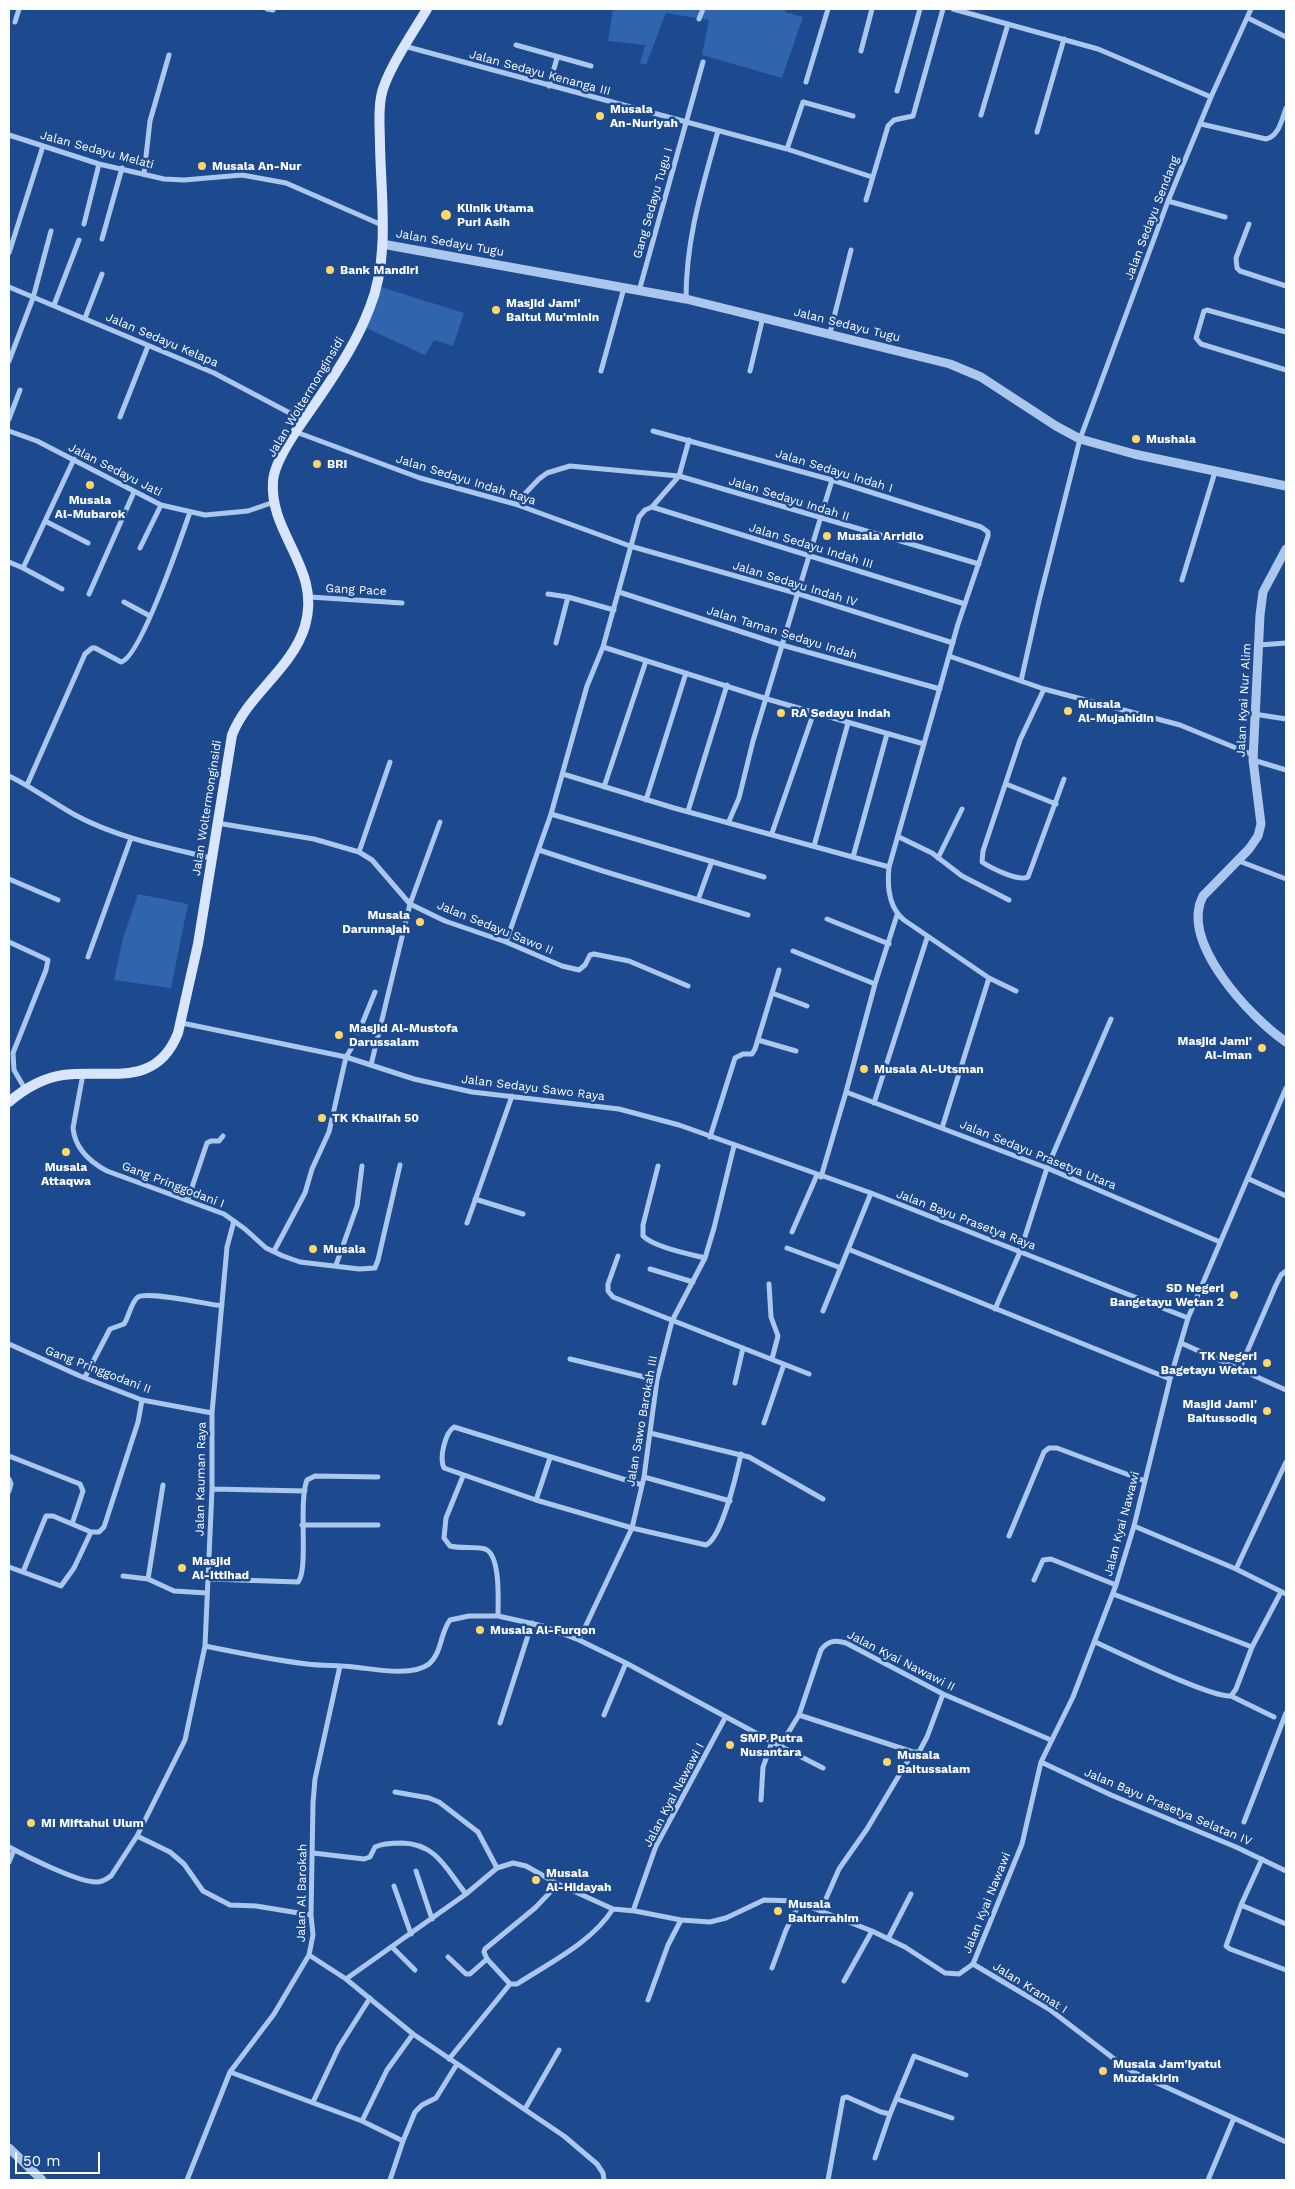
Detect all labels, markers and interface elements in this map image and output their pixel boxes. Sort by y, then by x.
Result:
street label: Jalan Sedayu Kenanga III [468,47,612,99]
place label: Musala An-Nuriyah [610,102,678,130]
marker: Musala An-Nuriyah [594,110,606,122]
street label: Jalan Sedayu Melati [39,128,155,172]
street label: Gang Sedayu Tugu I [630,146,676,260]
street label: Jalan Sedayu Sendang [1122,154,1182,282]
place label: Musala An-Nur [212,159,301,173]
marker: Musala An-Nur [196,160,208,172]
place label: Klinik Utama Puri Asih [457,201,534,229]
marker: Klinik Utama Puri Asih [439,208,453,222]
street label: Jalan Sedayu Tugu [395,226,505,260]
place label: Bank Mandiri [340,263,418,277]
marker: Bank Mandiri [324,264,336,276]
place label: Masjid Jami' Baitul Mu'minin [506,296,599,324]
marker: Masjid Jami' Baitul Mu'minin [490,304,502,316]
street label: Jalan Sedayu Tugu [792,305,902,345]
street label: Jalan Sedayu Kelapa [104,310,220,370]
street label: Jalan Woltermonginsidi [264,334,348,460]
place label: Mushala [1146,432,1196,446]
marker: Mushala [1130,433,1142,445]
street label: Jalan Sedayu Jati [66,440,164,500]
street label: Jalan Sedayu Indah I [774,446,894,496]
street label: Jalan Sedayu Indah Raya [394,452,538,508]
place label: BRI [327,457,347,471]
marker: BRI [311,458,323,470]
street label: Jalan Sedayu Indah II [727,474,851,524]
marker: Musala Al-Mubarok [84,479,96,491]
place label: Musala Al-Mubarok [55,493,125,521]
street label: Jalan Sedayu Indah III [747,520,875,572]
place label: Musala Arridlo [837,529,924,543]
marker: Musala Arridlo [821,530,833,542]
street label: Jalan Sedayu Indah IV [731,558,859,610]
street label: Gang Pace [325,581,387,599]
street label: Jalan Taman Sedayu Indah [705,603,859,663]
street label: Jalan Kyai Nur Alim [1234,643,1254,757]
place label: Musala Al-Mujahidin [1078,697,1154,725]
marker: Musala Al-Mujahidin [1062,705,1074,717]
place label: RA Sedayu Indah [791,706,890,720]
marker: RA Sedayu Indah [775,707,787,719]
street label: Jalan Woltermonginsidi [189,739,225,877]
street label: Jalan Sedayu Sawo II [435,898,555,958]
place label: Musala Darunnajah [342,908,410,936]
marker: Musala Darunnajah [414,916,426,928]
place label: Masjid Al-Mustofa Darussalam [349,1021,458,1049]
marker: Masjid Al-Mustofa Darussalam [333,1029,345,1041]
place label: Masjid Jami' Al-Iman [1178,1034,1252,1062]
marker: Masjid Jami' Al-Iman [1256,1042,1268,1054]
place label: Musala Al-Utsman [874,1062,984,1076]
marker: Musala Al-Utsman [858,1063,870,1075]
street label: Jalan Sedayu Sawo Raya [461,1072,605,1104]
place label: TK Khalifah 50 [332,1111,419,1125]
marker: TK Khalifah 50 [316,1112,328,1124]
street label: Jalan Sedayu Prasetya Utara [958,1117,1118,1193]
marker: Musala Attaqwa [60,1146,72,1158]
street label: Gang Pringgodani I [120,1159,226,1211]
place label: Musala Attaqwa [41,1160,91,1188]
street label: Jalan Bayu Prasetya Raya [894,1187,1038,1253]
place label: Musala [323,1242,366,1256]
marker: Musala [307,1243,319,1255]
place label: SD Negeri Bangetayu Wetan 2 [1110,1281,1224,1309]
marker: SD Negeri Bangetayu Wetan 2 [1228,1289,1240,1301]
street label: Gang Pringgodani II [43,1343,153,1397]
place label: TK Negeri Bagetayu Wetan [1161,1349,1257,1377]
street label: Jalan Sawo Barokah III [623,1354,661,1488]
marker: TK Negeri Bagetayu Wetan [1261,1357,1273,1369]
place label: Masjid Jami' Baitussodiq [1183,1397,1257,1425]
marker: Masjid Jami' Baitussodiq [1261,1405,1273,1417]
street label: Jalan Kauman Raya [193,1422,209,1536]
street label: Jalan Kyai Nawawi [1101,1470,1143,1578]
place label: Masjid Al-Ittihad [192,1554,249,1582]
marker: Masjid Al-Ittihad [176,1562,188,1574]
place label: Musala Al-Furqon [490,1623,596,1637]
marker: Musala Al-Furqon [474,1624,486,1636]
street label: Jalan Kyai Nawawi II [845,1628,957,1694]
place label: SMP Putra Nusantara [740,1731,803,1759]
marker: SMP Putra Nusantara [724,1739,736,1751]
street label: Jalan Kyai Nawawi I [641,1741,707,1849]
place label: Musala Baitussalam [897,1748,970,1776]
marker: Musala Baitussalam [881,1756,893,1768]
street label: Jalan Bayu Prasetya Selatan IV [1082,1765,1254,1849]
place label: MI Miftahul Ulum [41,1816,144,1830]
marker: MI Miftahul Ulum [25,1817,37,1829]
street label: Jalan Al Barokah [294,1844,310,1942]
street label: Jalan Kyai Nawawi [960,1850,1014,1956]
place label: Musala Al-Hidayah [546,1866,611,1894]
marker: Musala Al-Hidayah [530,1874,542,1886]
place label: Musala Baiturrahim [788,1897,859,1925]
marker: Musala Baiturrahim [772,1905,784,1917]
street label: Jalan Kramat I [990,1959,1070,2017]
place label: Musala Jam'iyatul Muzdakirin [1113,2057,1221,2085]
marker: Musala Jam'iyatul Muzdakirin [1097,2065,1109,2077]
scale bar [18,2142,102,2174]
text: 50 m [23,2152,60,2170]

